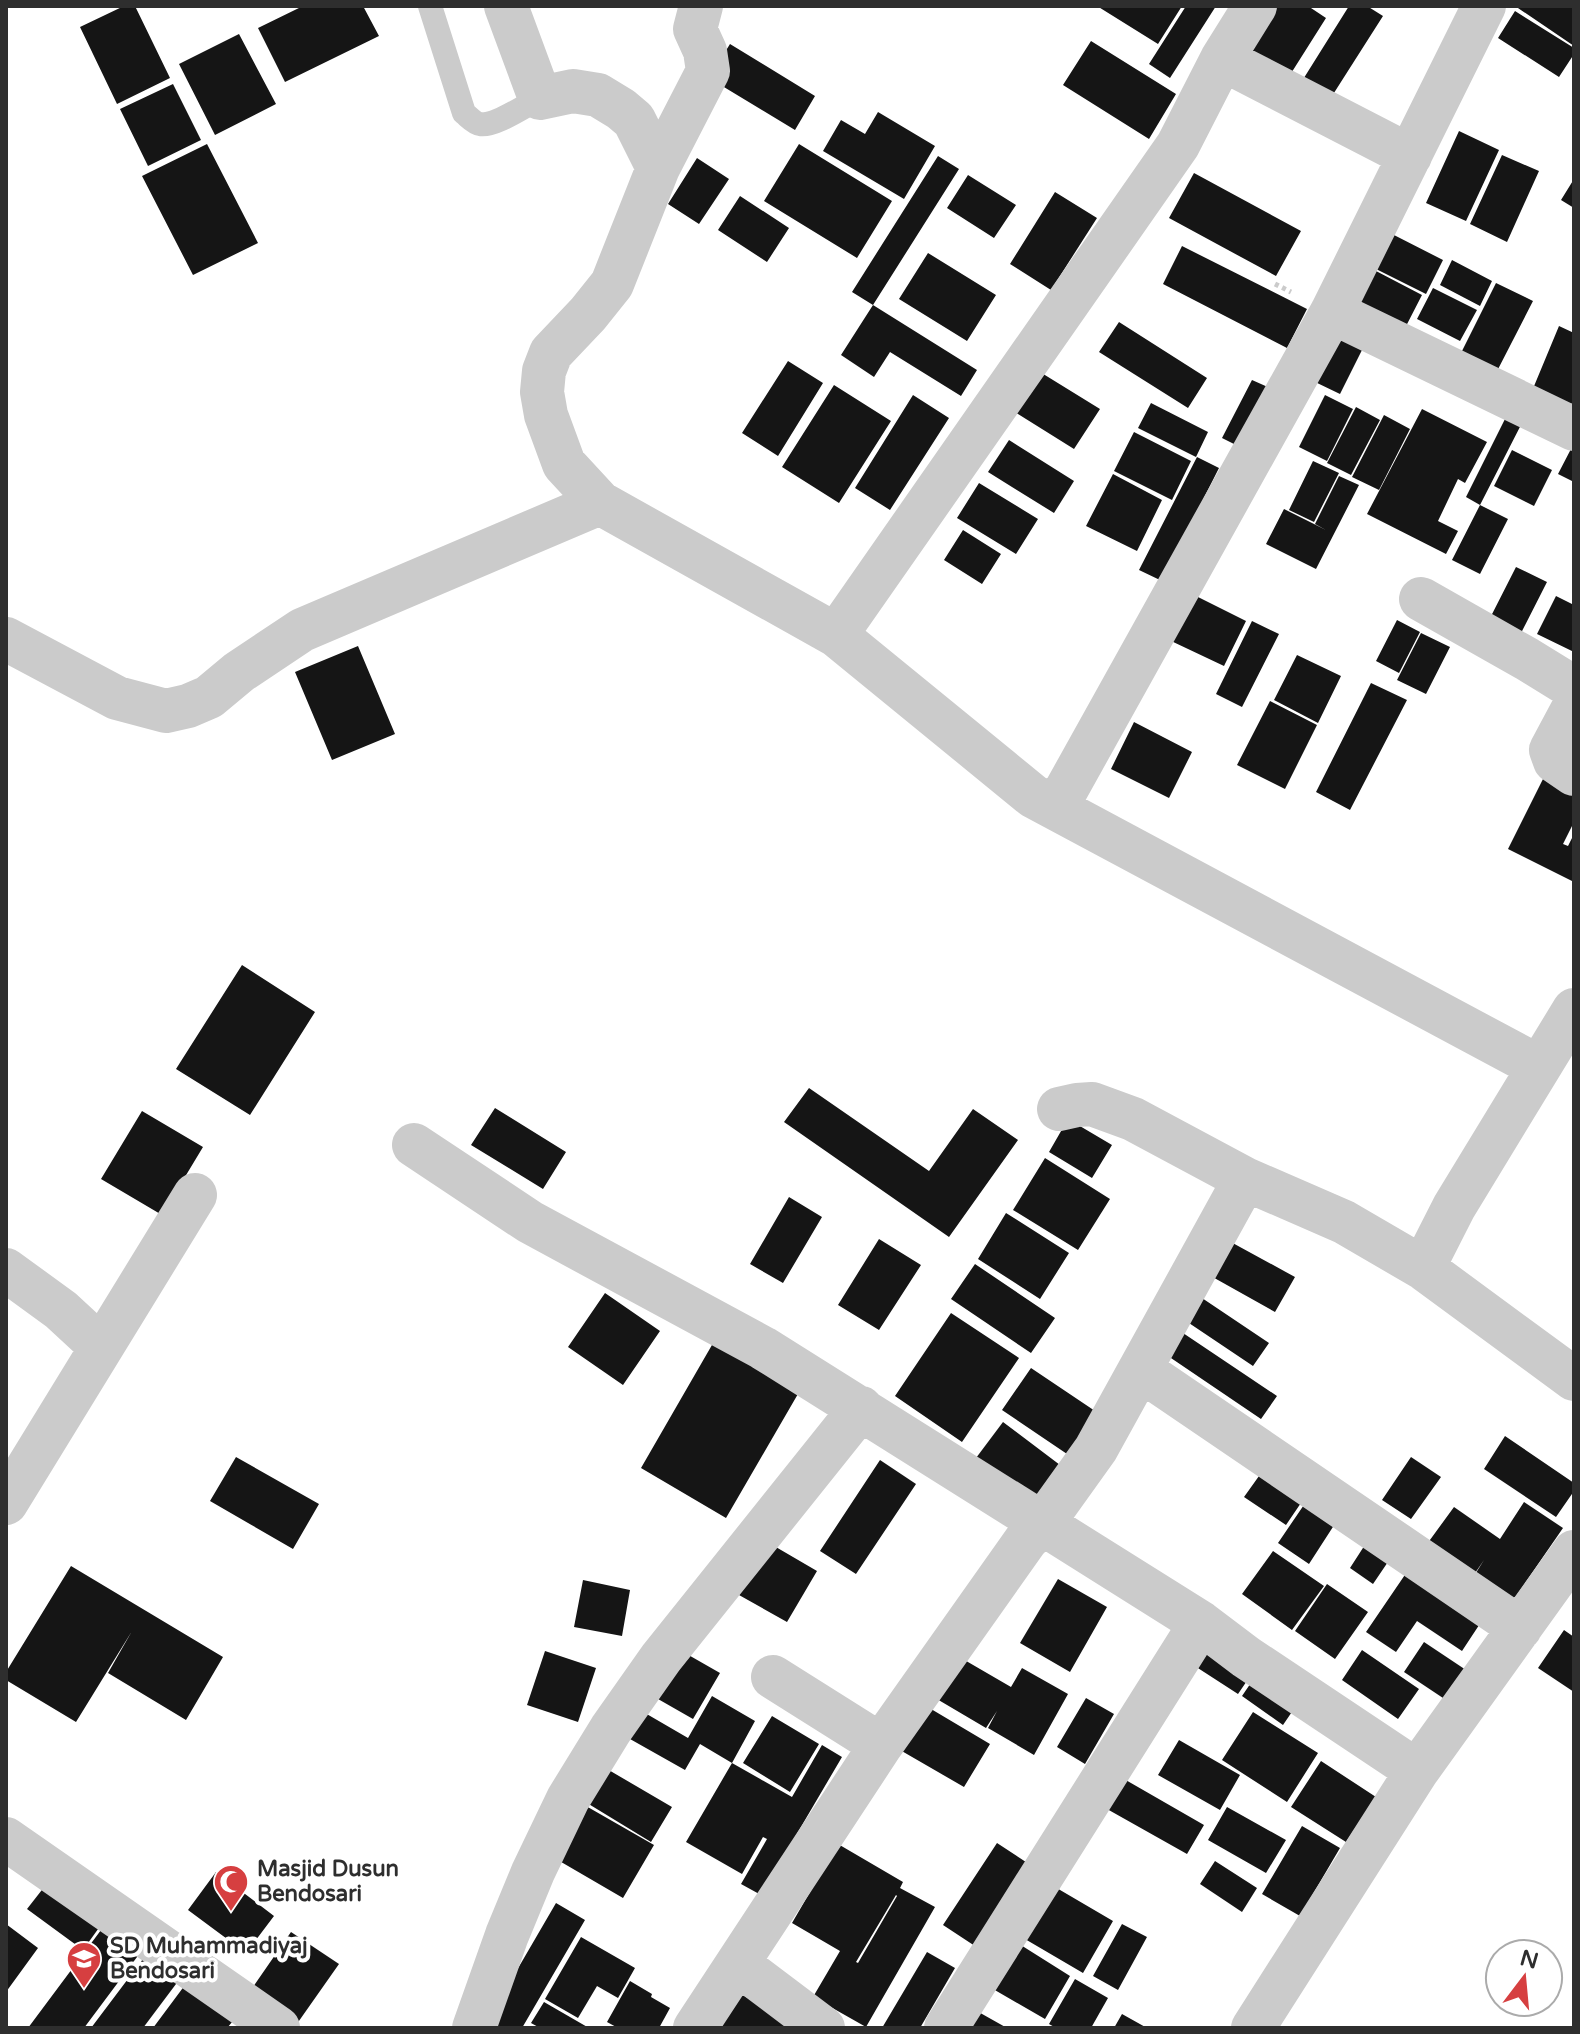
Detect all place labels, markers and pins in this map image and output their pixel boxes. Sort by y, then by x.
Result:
place label: Masjid Dusun Bendosari [257,1856,399,1907]
mosque icon: Masjid Dusun Bendosari [212,1863,250,1913]
place label: SD Muhammadiyaj Bendosari [110,1933,308,1984]
school or university icon: SD Muhammadiyaj Bendosari [65,1940,103,1990]

